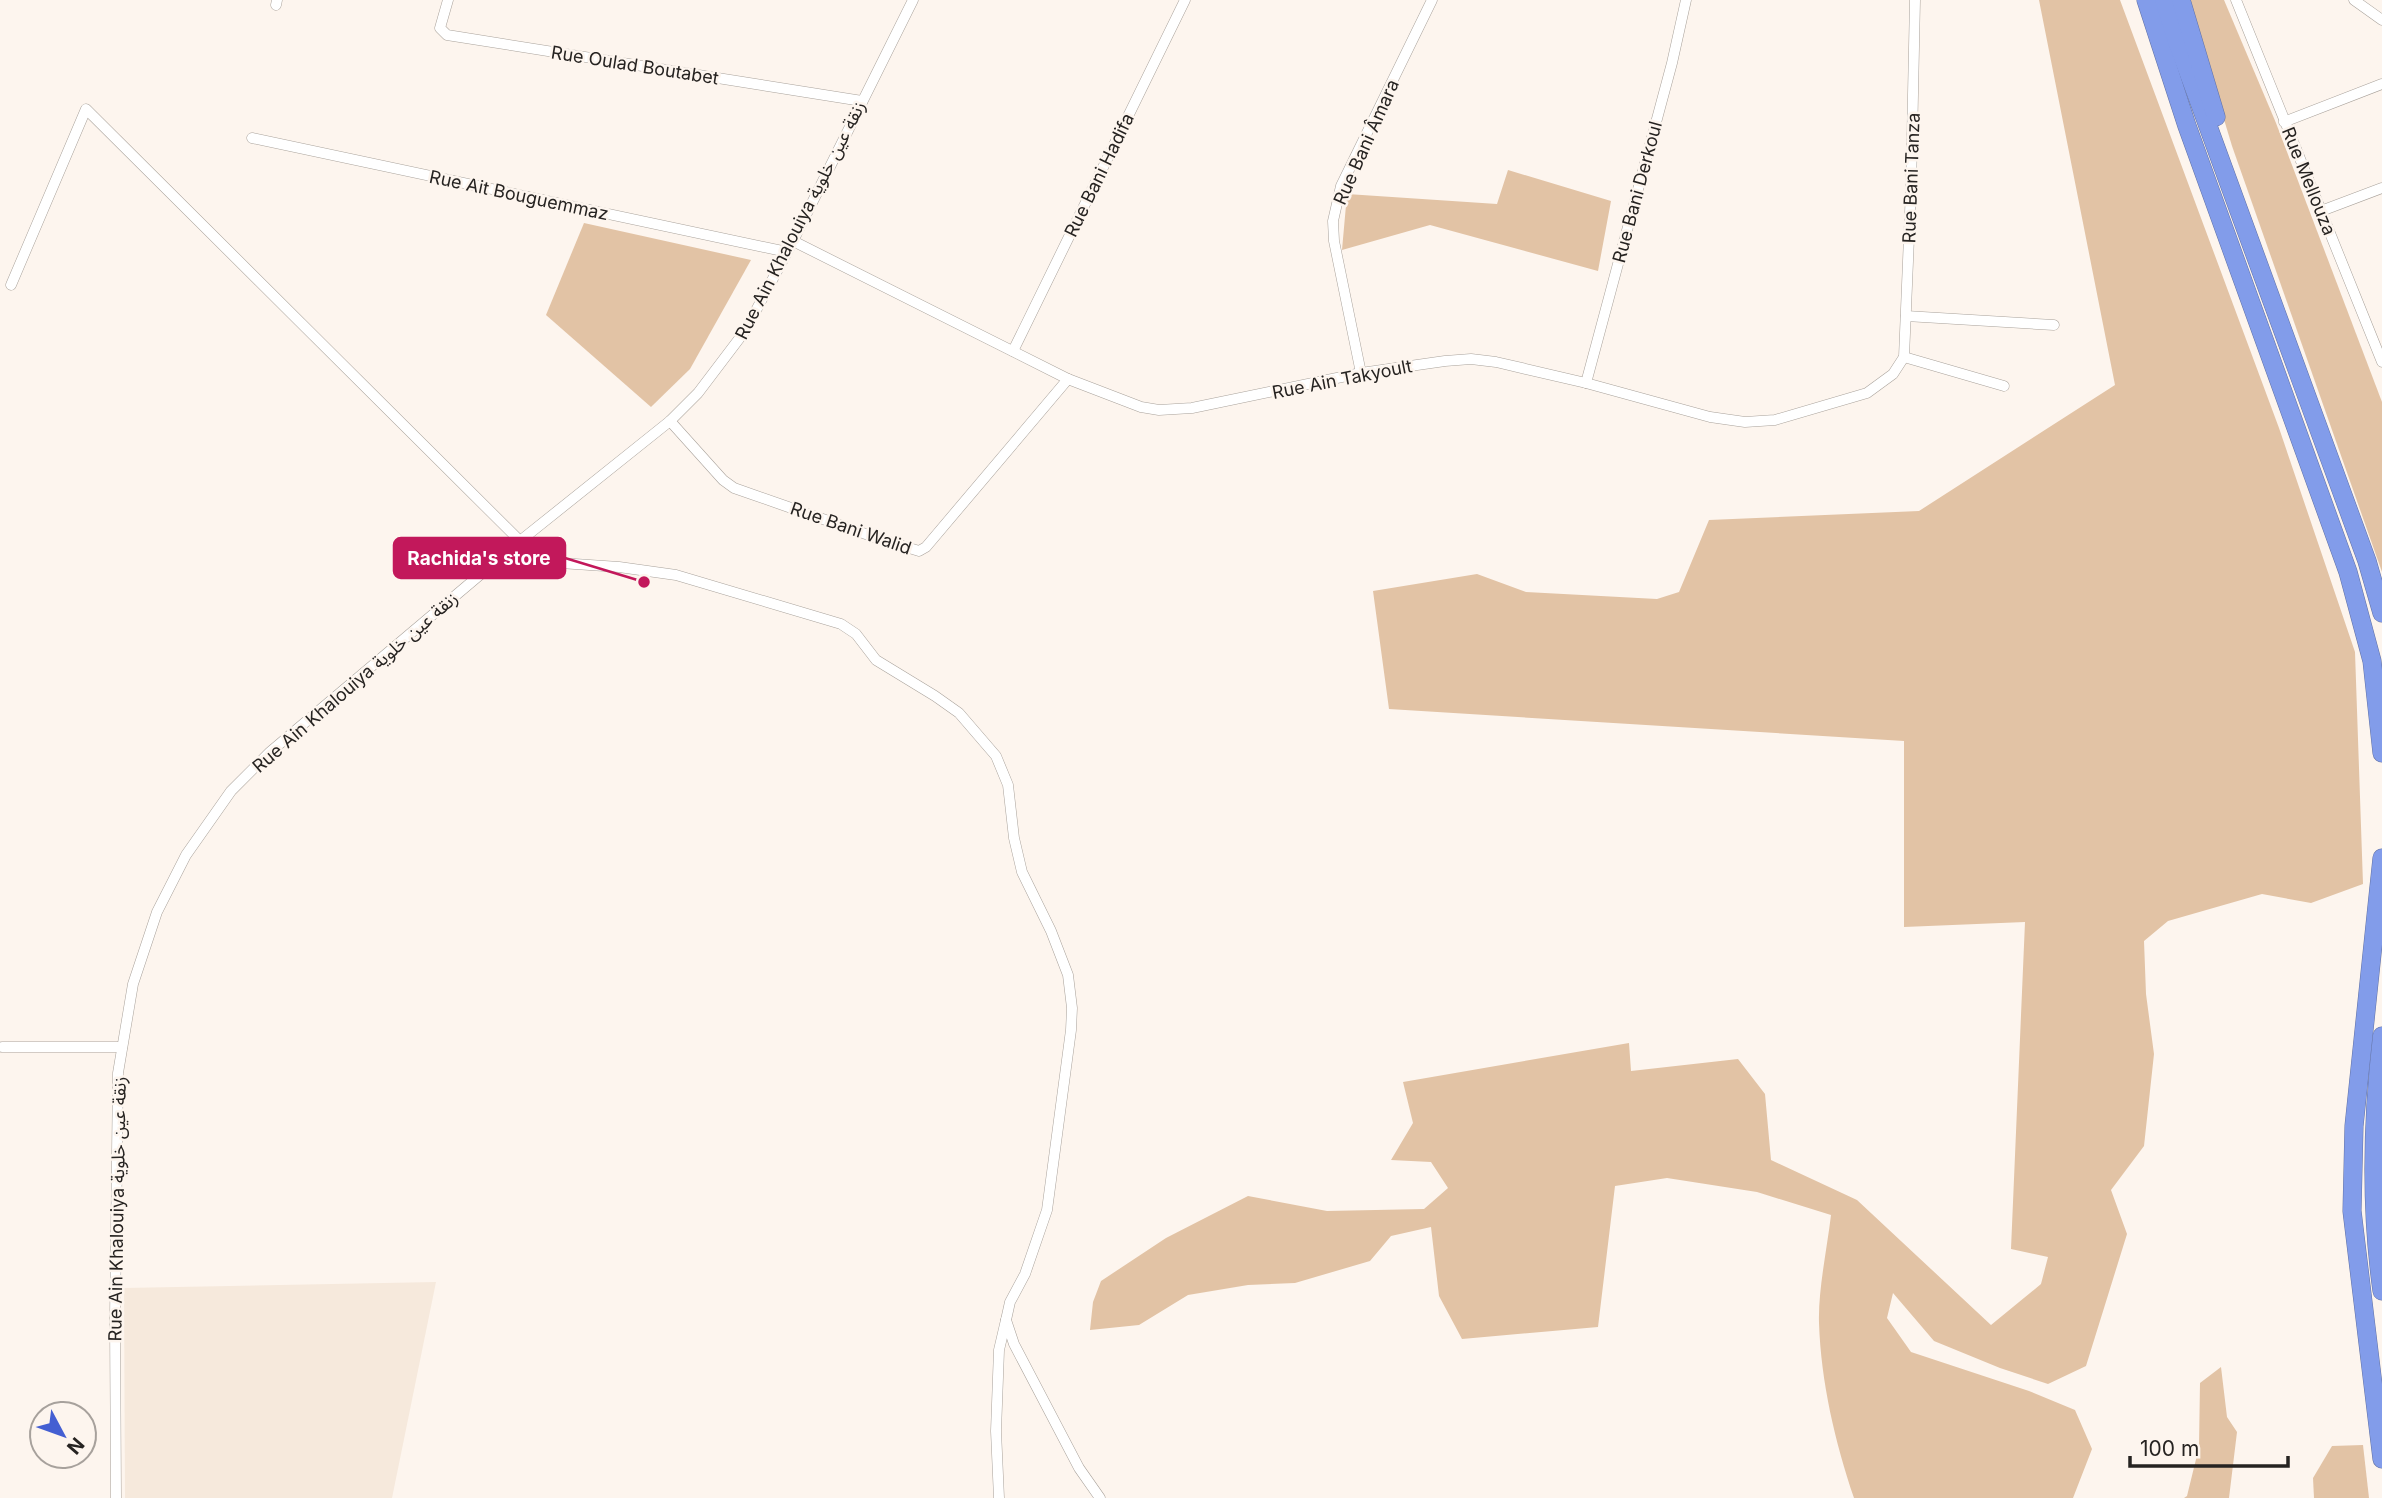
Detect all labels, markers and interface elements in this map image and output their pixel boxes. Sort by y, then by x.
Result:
street label: Rue Oulad Boutabet [550,41,720,89]
street label: Rue Bani Âmara [1328,76,1403,208]
street label: Rue Ain Khalouiya زنقة عين خلوية [731,97,870,343]
street label: Rue Bani Hadifa [1060,110,1138,240]
street label: Rue Bani Tanza [1898,112,1924,244]
street label: Rue Bani Derkoul [1608,119,1666,265]
street label: Rue Mellouza [2278,124,2340,238]
street label: Rue Ait Bouguemmaz [428,166,610,224]
street label: Rue Ain Takyoult [1270,355,1414,403]
street label: Rue Bani Walid [788,497,914,559]
callout: Rachida's store [394,538,565,578]
text: Rachida's store [407,547,551,570]
street label: Rue Ain Khalouiya زنقة عين خلوية [248,587,462,778]
street label: Rue Ain Khalouiya زنقة عين خلوية [104,1076,131,1342]
north arrow [28,1400,98,1470]
scale bar [2130,1424,2288,1468]
text: N [62,1433,89,1459]
text: 100 m [2140,1436,2199,1461]

